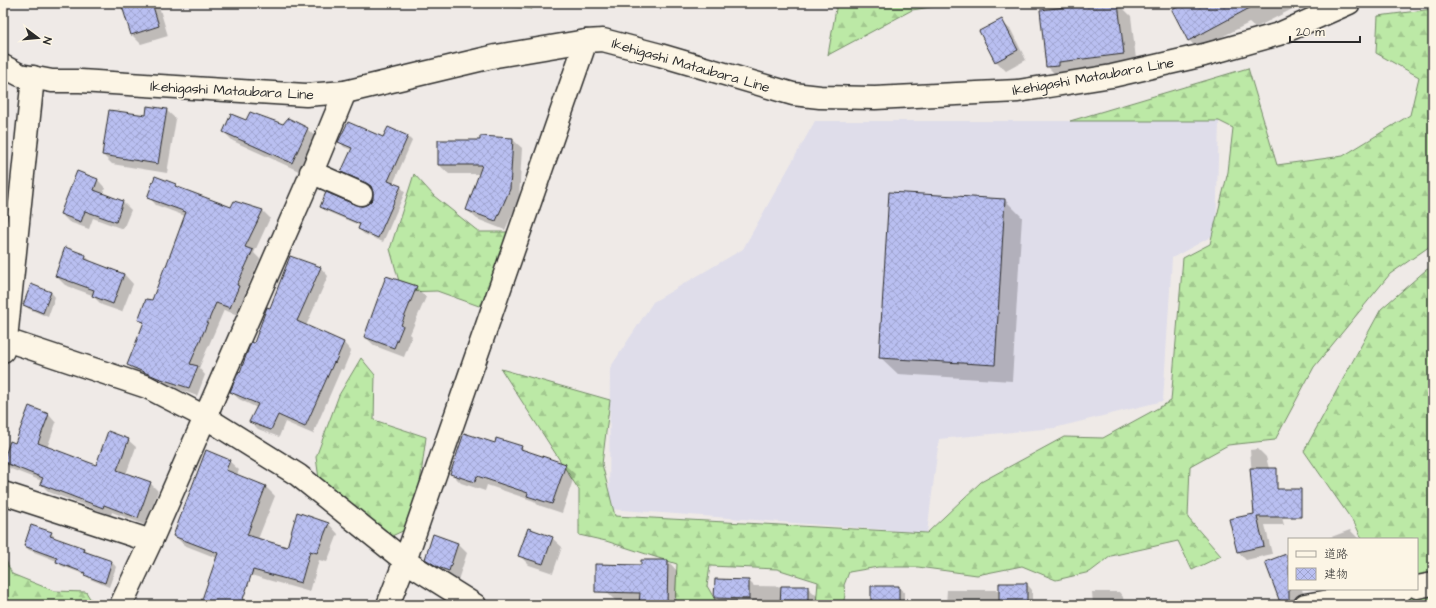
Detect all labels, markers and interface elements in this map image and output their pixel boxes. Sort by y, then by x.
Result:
north arrow [18,18,58,58]
scale bar [1290,18,1360,44]
text: 20 m [1296,24,1325,41]
street label: Ikehigashi Mataubara Line [609,34,773,98]
text: N [39,35,55,46]
street label: Ikehigashi Mataubara Line [1011,53,1176,101]
street label: Ikehigashi Mataubara Line [150,77,315,105]
legend [1288,538,1418,590]
text: 道路 [1324,546,1348,563]
text: 建物 [1324,566,1348,583]

